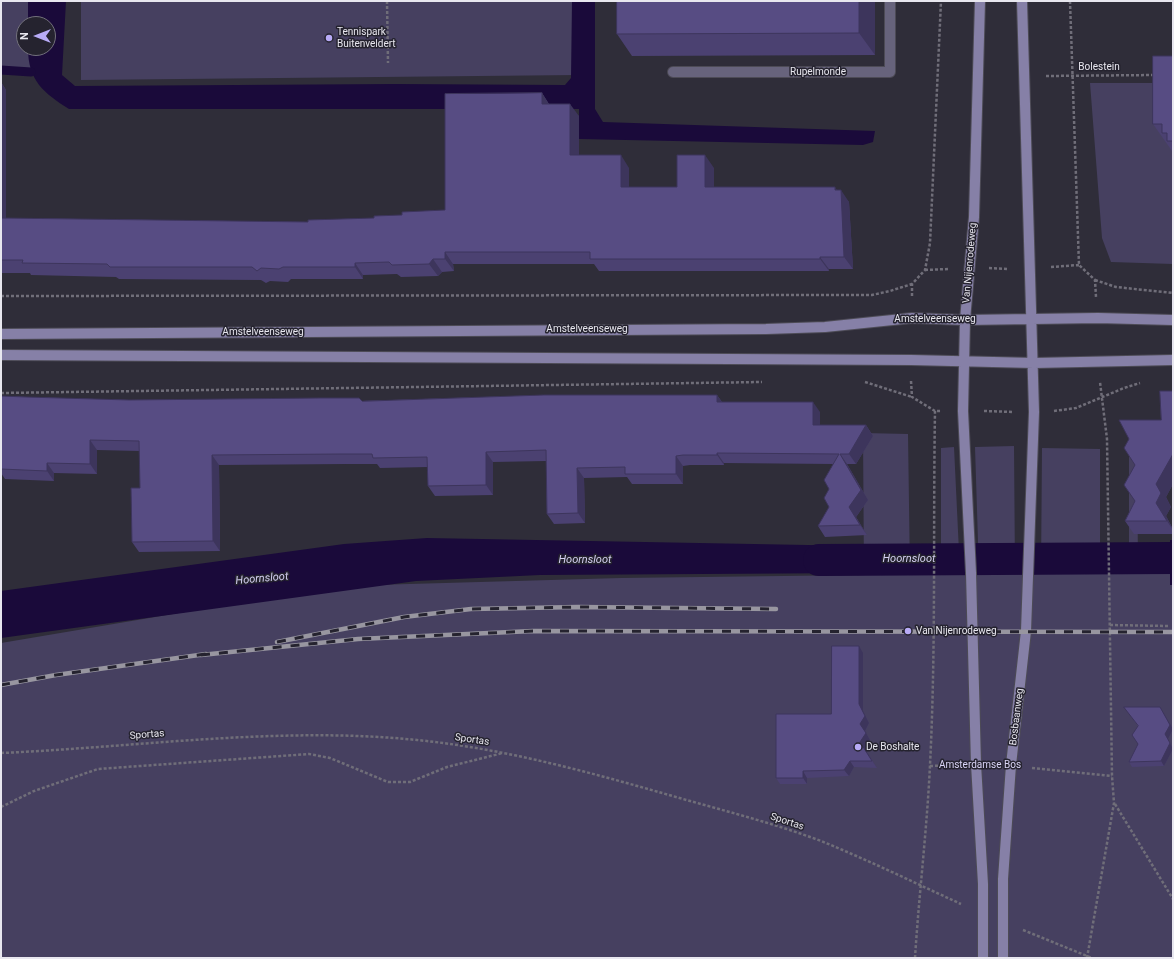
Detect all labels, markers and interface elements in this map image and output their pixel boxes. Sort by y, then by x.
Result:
north arrow [16,16,56,56]
place label: Tennispark Buitenveldert [337,26,396,50]
text: N [18,32,31,40]
marker: Tennispark Buitenveldert [324,33,334,43]
street label: Bolestein [1078,61,1120,73]
street label: Rupelmonde [790,66,846,78]
street label: Van Nijenrodeweg [961,222,979,304]
street label: Amstelveenseweg [894,313,976,325]
street label: Amstelveenseweg [546,323,628,335]
street label: Amstelveenseweg [222,326,304,338]
water label: Hoornsloot [882,552,936,566]
water label: Hoornsloot [558,553,612,567]
water label: Hoornsloot [235,570,289,588]
place label: Van Nijenrodeweg [916,625,997,637]
marker: Van Nijenrodeweg [903,626,913,636]
street label: Bosbaanweg [1008,688,1026,746]
street label: Sportas [129,728,165,742]
street label: Sportas [454,732,490,748]
place label: De Boshalte [866,741,919,753]
marker: De Boshalte [853,742,863,752]
park label: Amsterdamse Bos [939,759,1021,771]
street label: Sportas [769,811,805,833]

